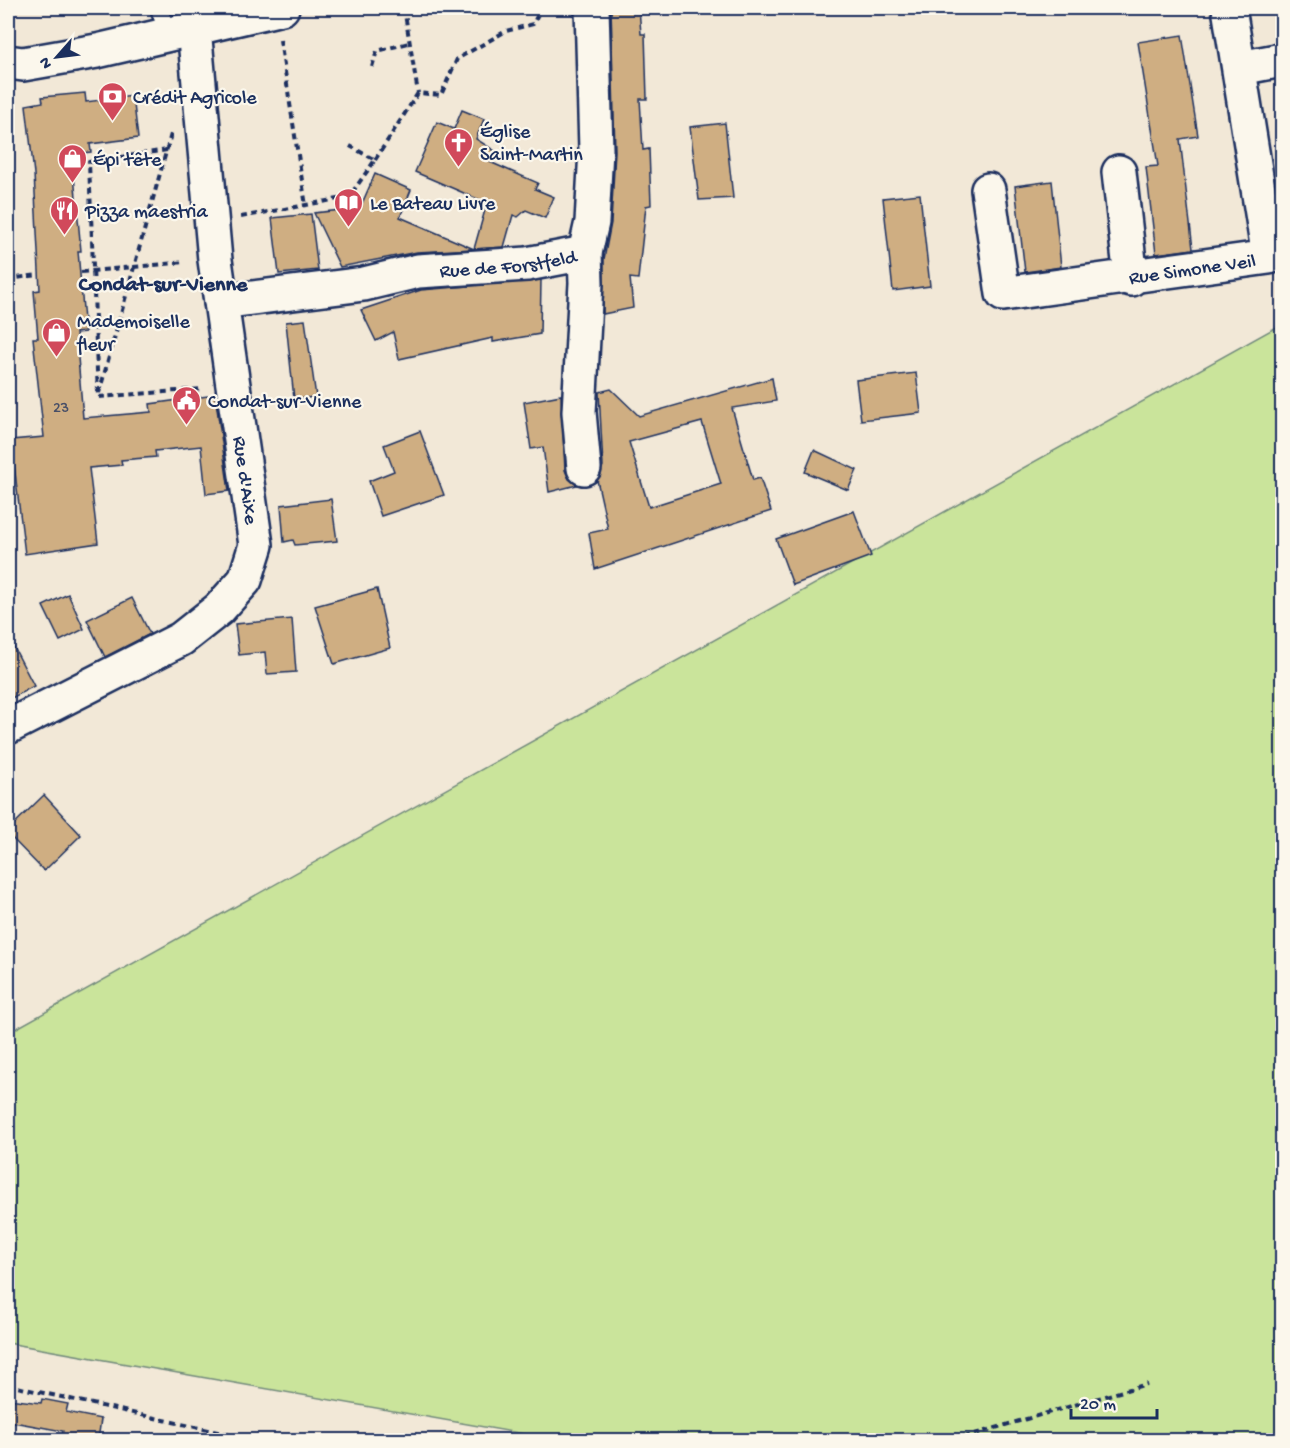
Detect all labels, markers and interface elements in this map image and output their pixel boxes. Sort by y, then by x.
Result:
north arrow [27,27,87,87]
text: N [36,53,58,71]
bank icon: Crédit Agricole [96,80,128,122]
place label: Crédit Agricole [133,88,257,111]
place label: Église Saint-Martin [480,121,583,168]
church icon: Église Saint-Martin [443,126,475,168]
shop icon: Épi tête [56,142,88,184]
place label: Épi tête [93,149,162,173]
library icon: Le Bateau Livre [333,186,365,228]
restaurant icon: Pizza maestria [48,194,80,236]
place label: Le Bateau Livre [370,194,496,217]
place label: Pizza maestria [84,202,208,225]
street label: Rue de Forstfeld [439,246,581,285]
street label: Rue Simone Veil [1128,251,1258,291]
district label: Condat-sur-Vienne [78,273,248,299]
place label: Mademoiselle fleur [76,312,190,358]
shop icon: Mademoiselle fleur [40,316,72,358]
public building icon: Condat-sur-Vienne [171,384,203,426]
place label: Condat-sur-Vienne [208,392,362,415]
house number: 23 [53,400,69,419]
street label: Rue d'Aixe [226,435,261,527]
scale bar [1071,1382,1156,1420]
text: 20 m [1080,1395,1116,1416]

